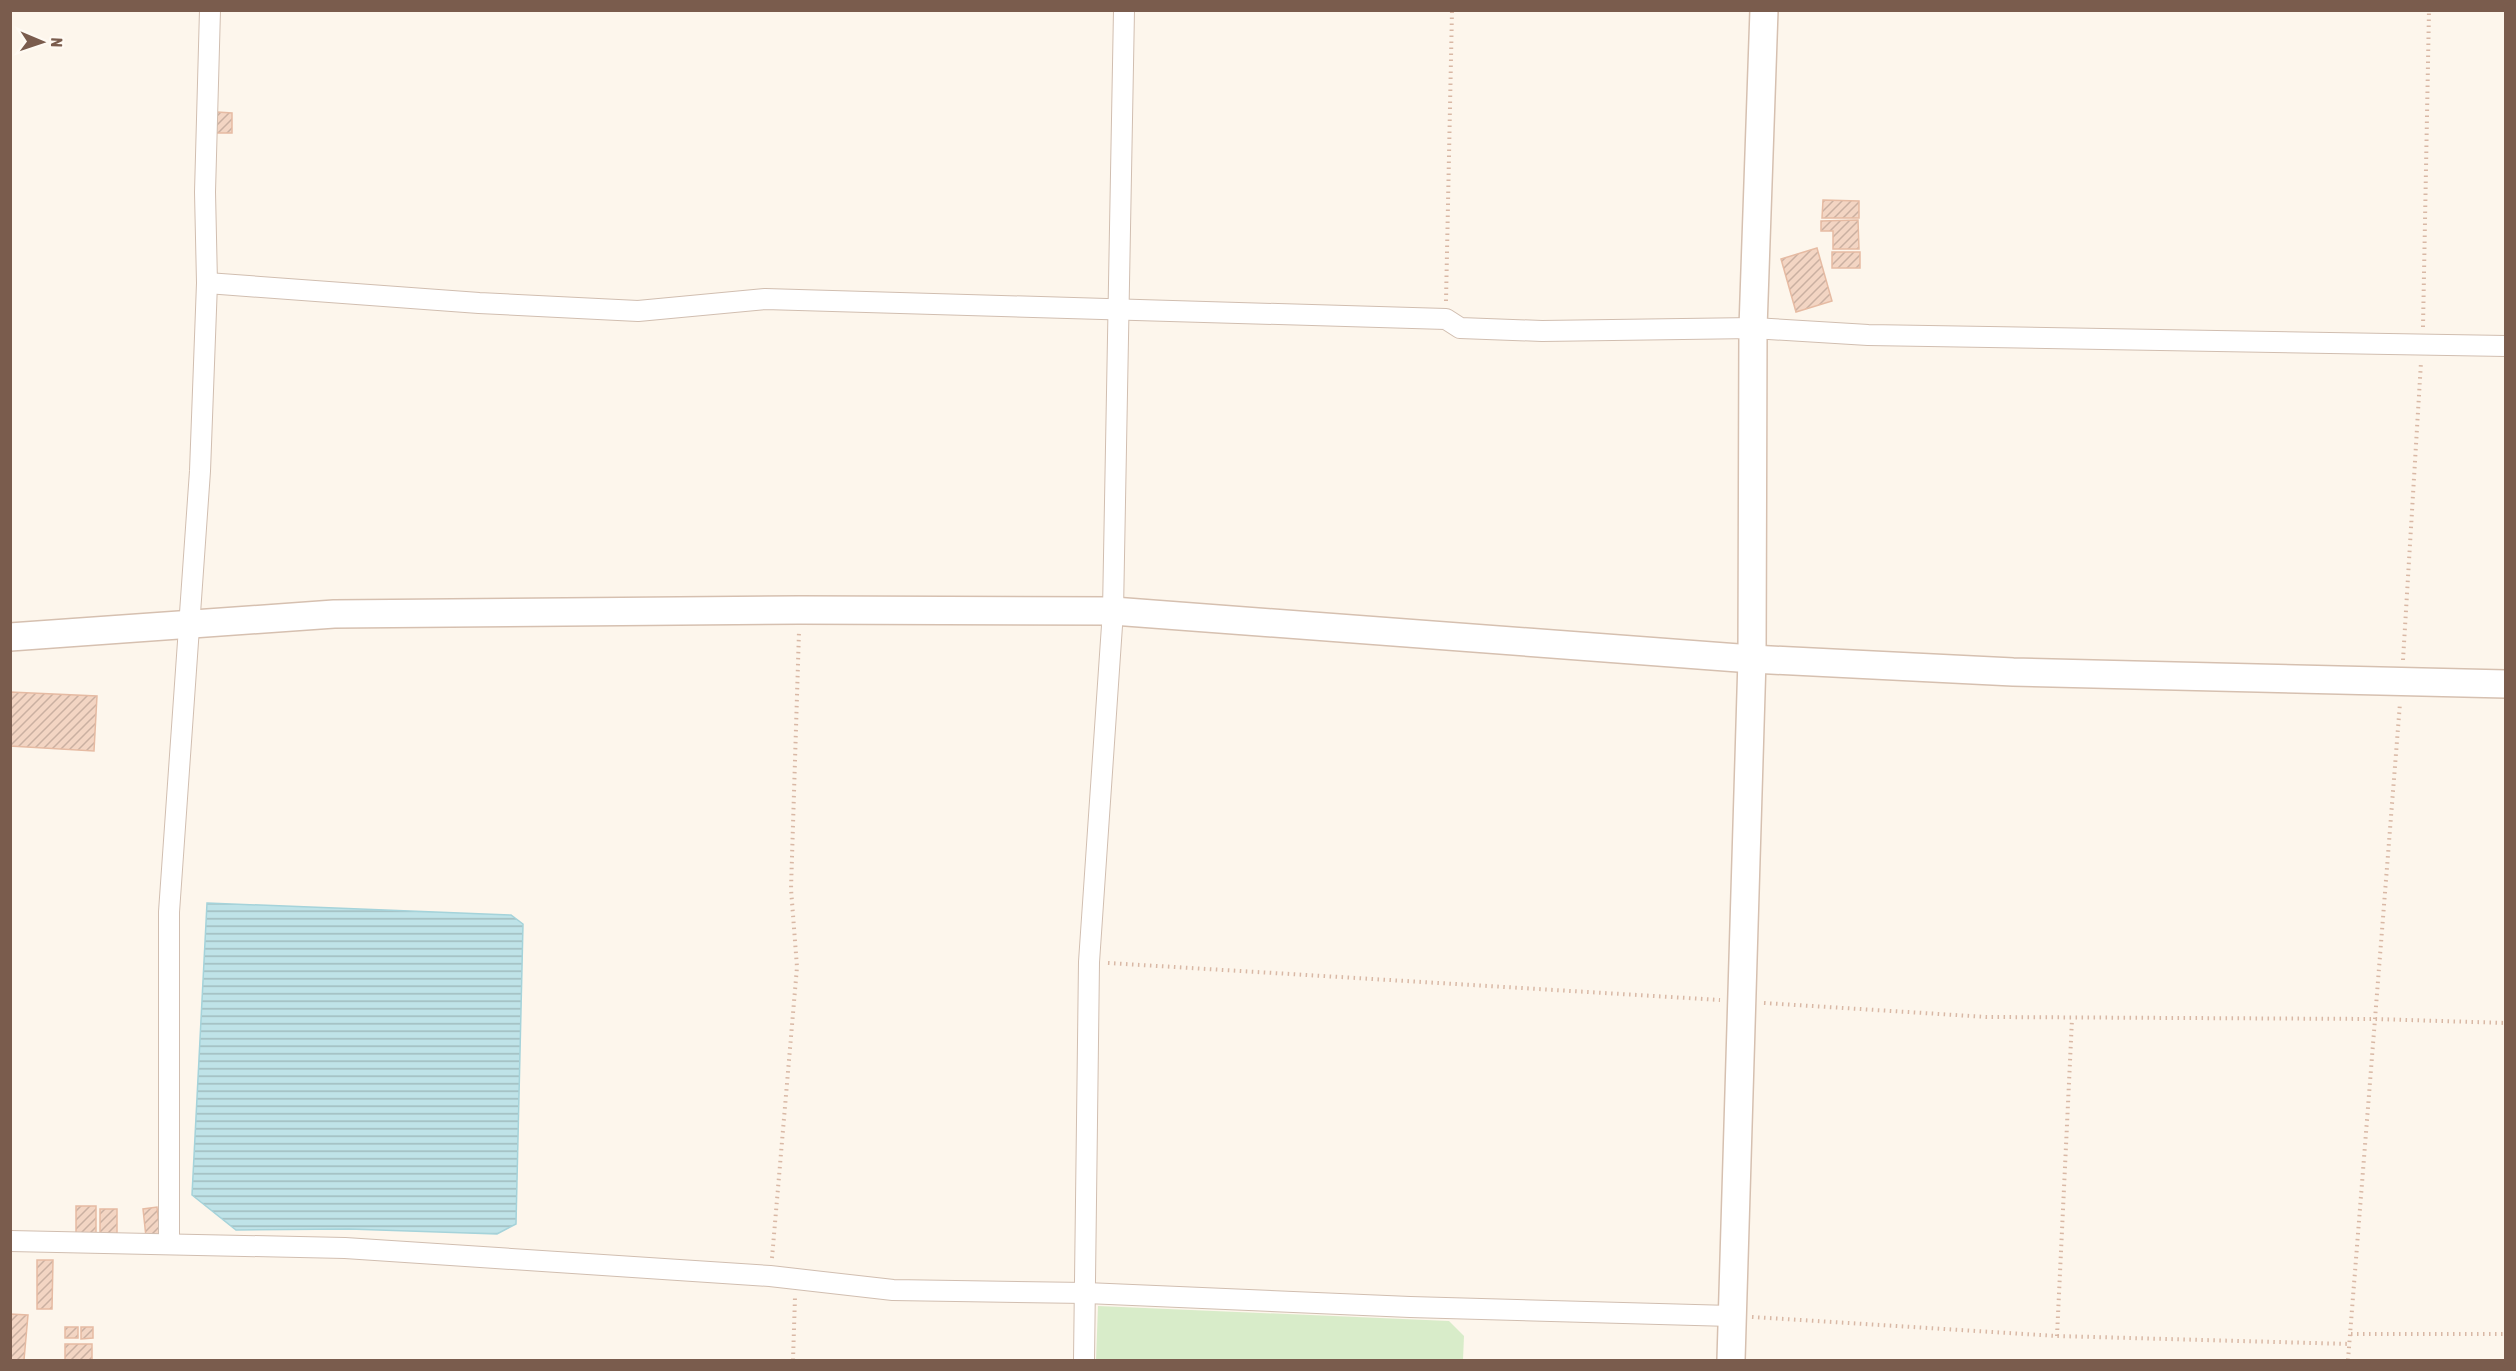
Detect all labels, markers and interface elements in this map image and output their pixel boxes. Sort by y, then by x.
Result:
north arrow [12,12,72,72]
text: N [48,37,66,48]

